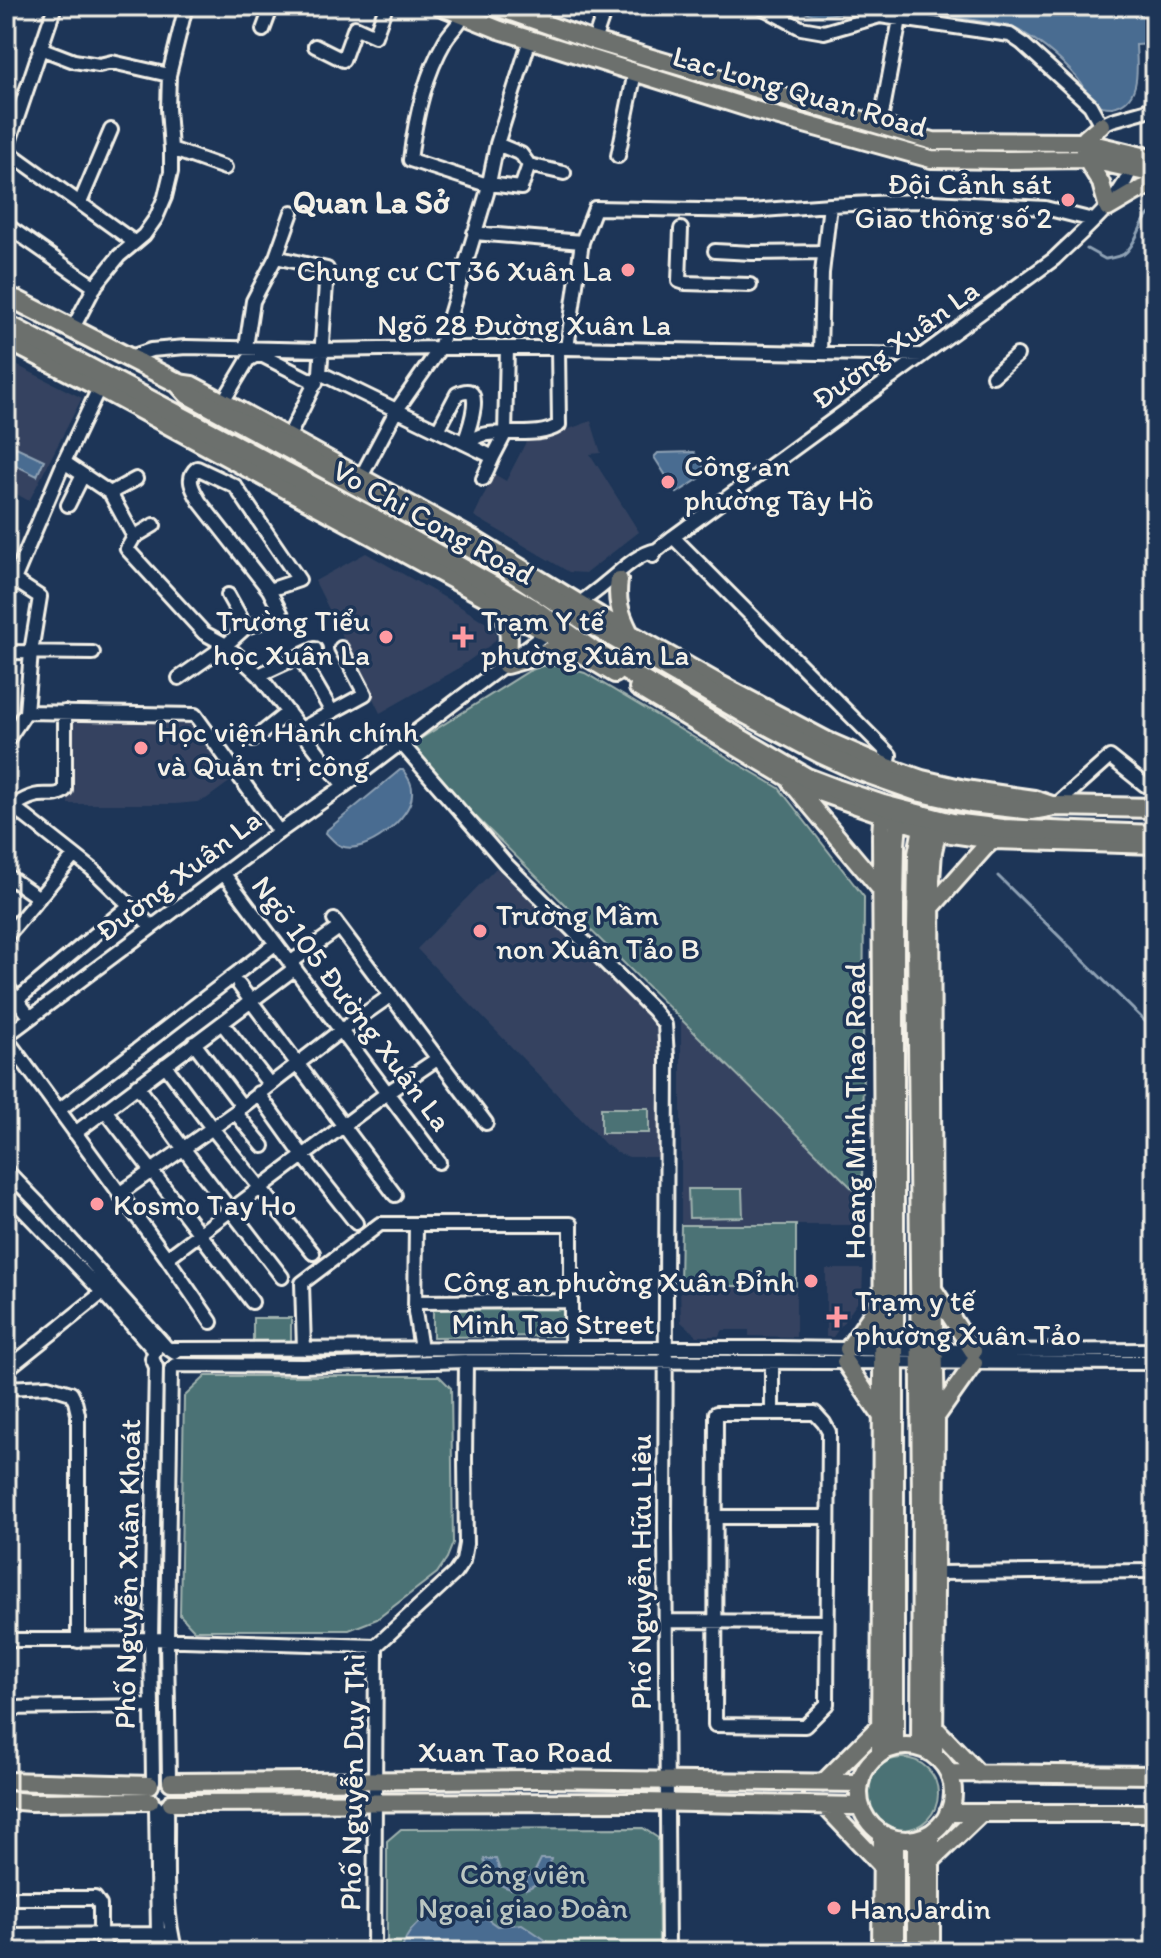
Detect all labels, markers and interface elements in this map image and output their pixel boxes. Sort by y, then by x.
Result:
street label: Lac Long Quan Road [669,37,931,145]
place label: Đội Cảnh sát Giao thông số 2 [855,165,1052,236]
district label: Quan La Sở [293,183,450,221]
marker: Đội Cảnh sát Giao thông số 2 [1059,191,1077,209]
place label: Chung cư CT 36 Xuân La [297,252,612,289]
marker: Chung cư CT 36 Xuân La [619,261,637,279]
street label: Đường Xuân La [804,271,986,417]
street label: Ngõ 28 Đường Xuân La [377,306,671,343]
place label: Công an phường Tây Hồ [684,447,874,518]
street label: Vo Chi Cong Road [326,451,542,593]
marker: Công an phường Tây Hồ [659,473,677,491]
place label: Trường Tiểu học Xuân La [213,602,370,673]
place label: Trạm Y tế phường Xuân La [481,602,690,673]
marker: Trạm Y tế phường Xuân La [452,626,474,648]
marker: Trường Tiểu học Xuân La [377,628,395,646]
place label: Học viện Hành chính và Quản trị công [157,713,419,784]
marker: Học viện Hành chính và Quản trị công [132,739,150,757]
street label: Đường Xuân La [88,801,268,949]
street label: Ngõ 105 Đường Xuân La [244,868,460,1138]
place label: Trường Mầm non Xuân Tảo B [496,896,700,967]
marker: Trường Mầm non Xuân Tảo B [471,922,489,940]
street label: Hoang Minh Thao Road [836,962,873,1259]
place label: Kosmo Tay Ho [113,1186,296,1223]
marker: Kosmo Tay Ho [88,1195,106,1213]
place label: Công an phường Xuân Đỉnh [443,1263,795,1300]
marker: Công an phường Xuân Đỉnh [802,1272,820,1290]
place label: Trạm y tế phường Xuân Tảo [855,1282,1081,1353]
street label: Minh Tao Street [451,1305,655,1342]
marker: Trạm y tế phường Xuân Tảo [826,1306,848,1328]
street label: Phố Nguyễn Xuân Khoát [106,1418,148,1730]
street label: Phố Nguyễn Hữu Liêu [622,1434,659,1710]
street label: Phố Nguyễn Duy Thì [331,1653,373,1911]
street label: Xuan Tao Road [418,1733,613,1770]
park label: Công viên Ngoại giao Đoàn [418,1855,628,1926]
place label: Han Jardin [850,1890,991,1927]
marker: Han Jardin [825,1899,843,1917]

